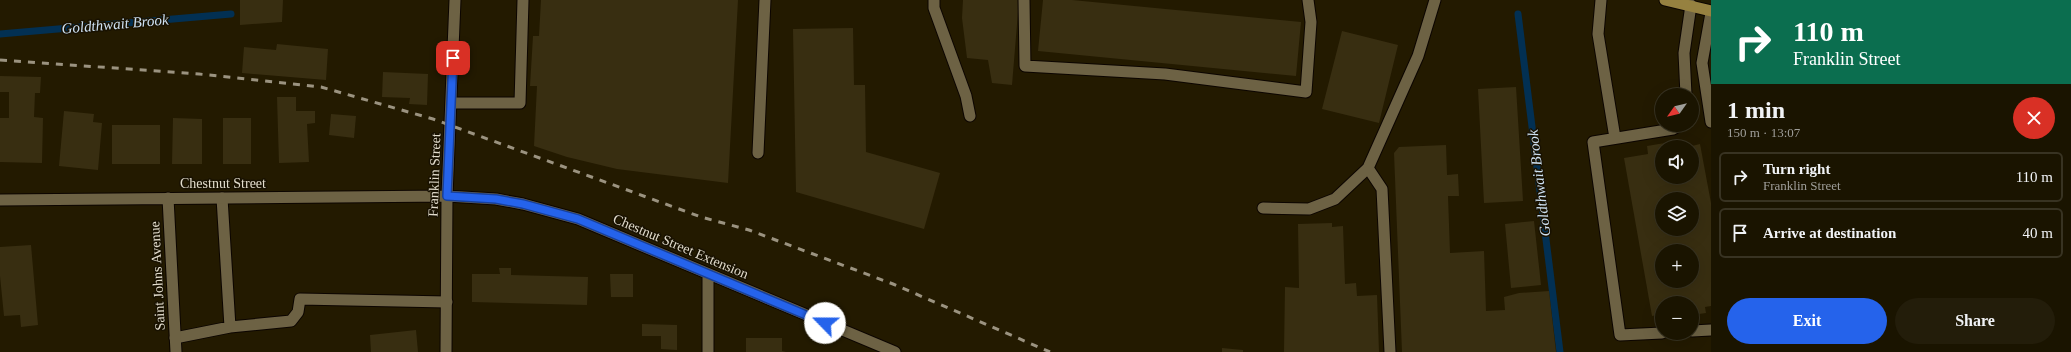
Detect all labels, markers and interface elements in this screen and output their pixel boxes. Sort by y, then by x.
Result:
water label: Goldthwait Brook [61,11,170,37]
icon: right [1727,16,1779,68]
text: 110 m [1793,16,1864,47]
pin [436,41,470,75]
icon: arrive [442,47,464,69]
text: Franklin Street [1793,49,1900,69]
north arrow [1655,88,1699,132]
map controls [1655,88,1699,340]
text: 1 min [1727,97,1785,123]
button: close [2013,97,2055,139]
text: 150 m · 13:07 [1727,125,1800,140]
water label: Goldthwait Brook [1524,128,1553,237]
street label: Franklin Street [426,133,443,217]
button: sound [1655,140,1699,184]
text: Turn right [1763,161,1830,177]
icon: right [1729,166,1751,188]
text: 110 m [2016,169,2053,185]
street label: Chestnut Street [180,176,266,191]
text: Franklin Street [1763,178,1841,193]
button: layers [1655,192,1699,236]
street label: Chestnut Street Extension [611,211,751,282]
street label: Saint Johns Avenue [147,221,168,331]
icon: arrive [1729,222,1751,244]
text: Arrive at destination [1763,225,1896,241]
text: 40 m [2023,225,2053,241]
button: + [1655,244,1699,288]
button: − [1655,296,1699,340]
button: Exit [1727,298,1887,344]
button: Share [1895,298,2055,344]
position arrow [804,302,846,344]

